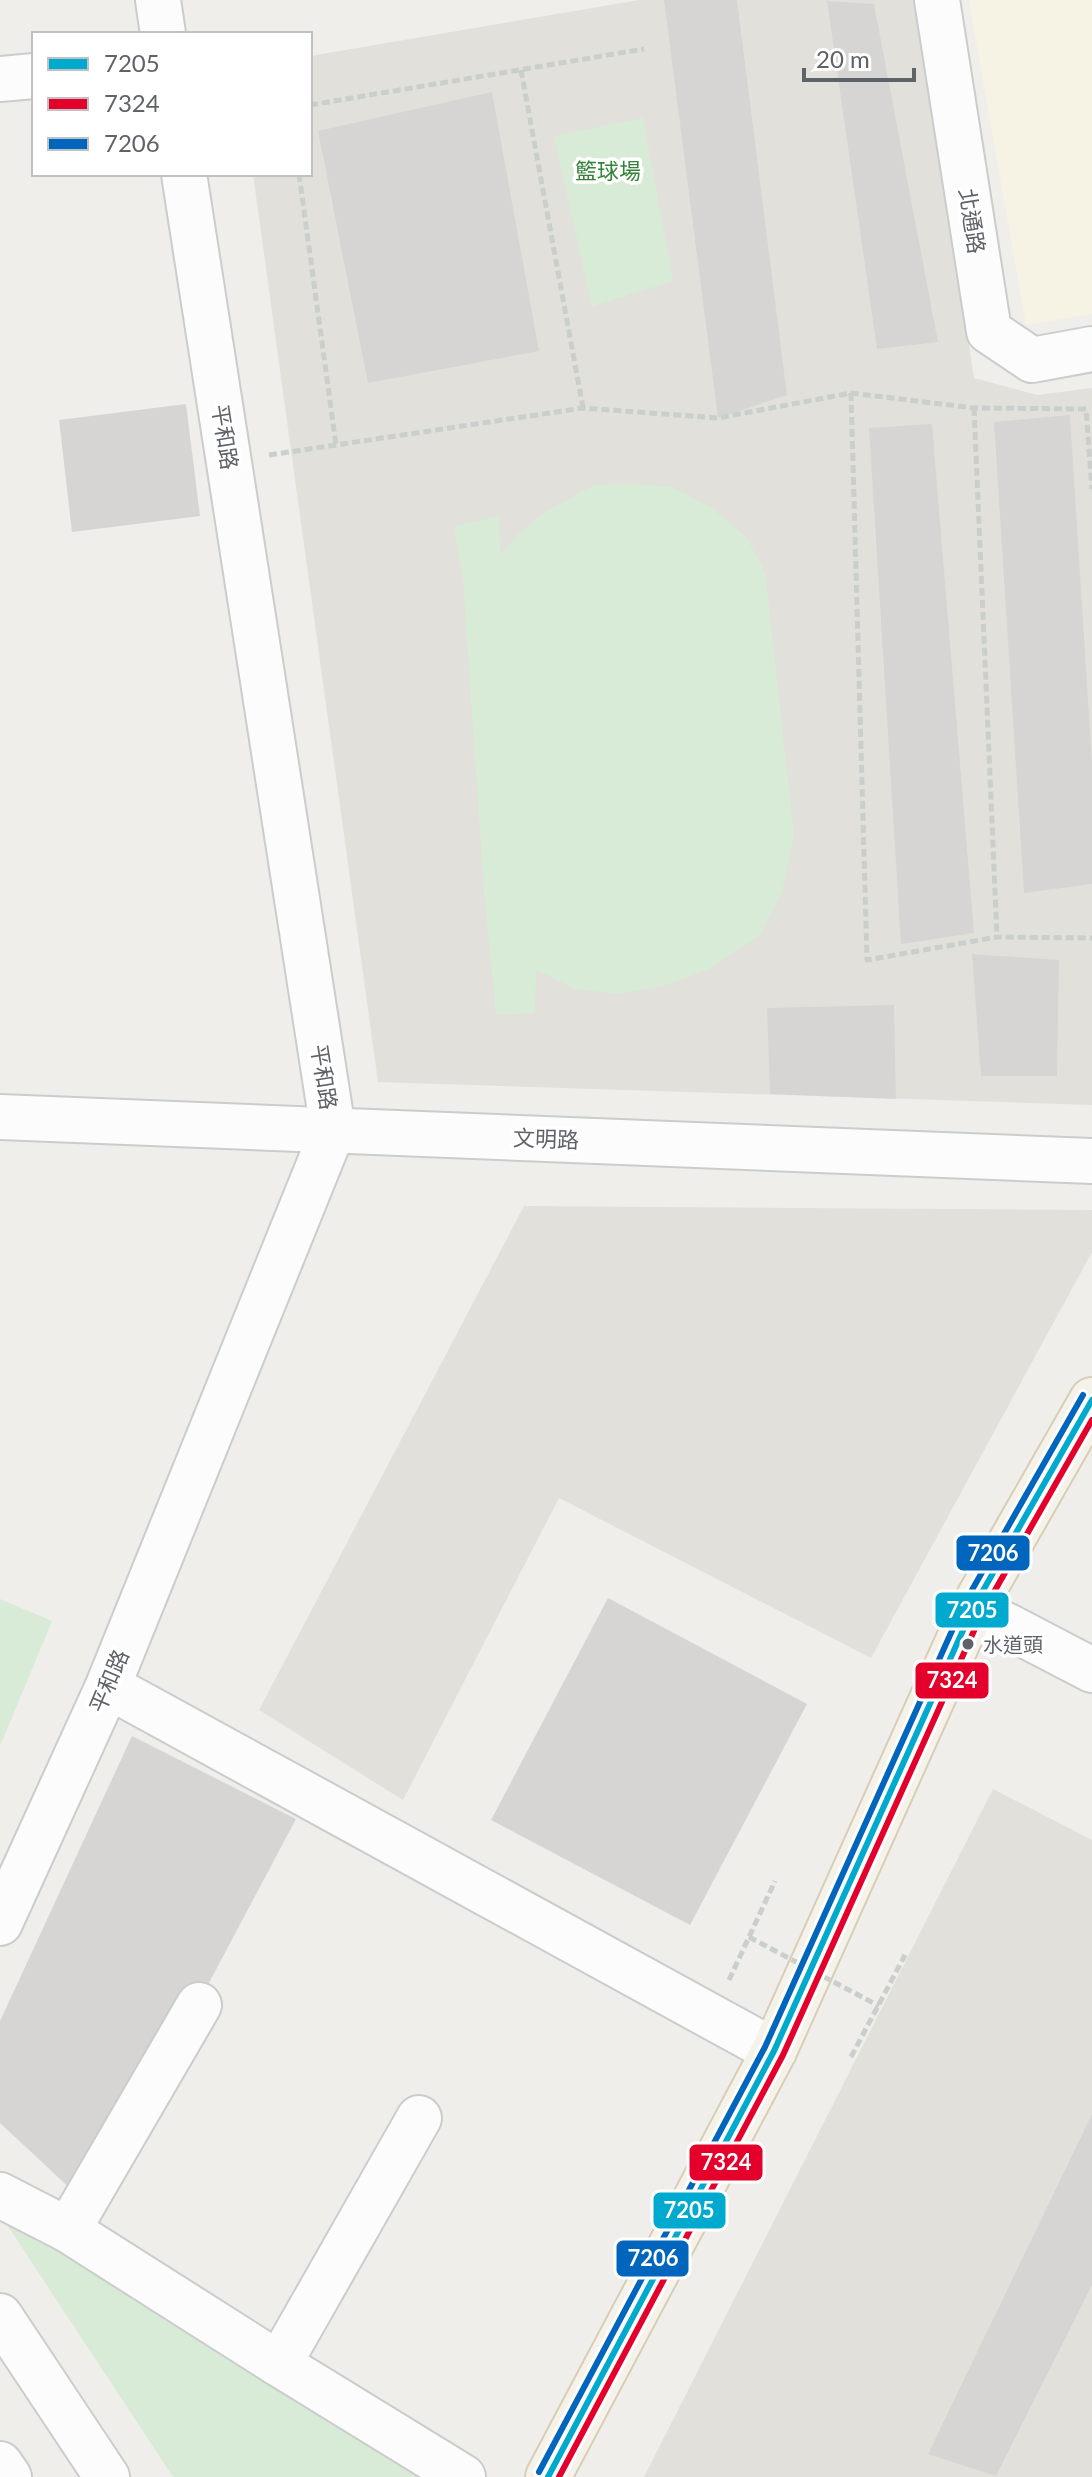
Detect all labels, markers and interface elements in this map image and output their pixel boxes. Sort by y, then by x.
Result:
legend [32,32,312,176]
scale bar [804,32,914,82]
text: 20 m [816,44,870,73]
text: 7205 [104,48,160,77]
text: 7324 [104,88,160,117]
text: 7206 [104,128,160,157]
park label: 籃球場 [575,157,641,184]
street label: 北通路 [954,186,991,256]
street label: 平和路 [207,402,244,472]
street label: 平和路 [306,1042,343,1112]
street label: 文明路 [513,1124,579,1153]
line badge: 7206 [955,1534,1031,1572]
text: 7206 [967,1539,1019,1566]
line badge: 7205 [934,1591,1010,1629]
text: 7205 [946,1596,998,1623]
place label: 水道頭 [983,1632,1043,1656]
marker: 水道頭 [960,1636,976,1652]
street label: 平和路 [83,1645,134,1716]
line badge: 7324 [914,1661,990,1700]
text: 7324 [926,1666,978,1693]
line badge: 7324 [688,2143,764,2182]
text: 7324 [700,2148,752,2175]
line badge: 7205 [652,2191,727,2230]
text: 7205 [663,2196,715,2223]
line badge: 7206 [615,2239,690,2278]
text: 7206 [627,2244,679,2271]

